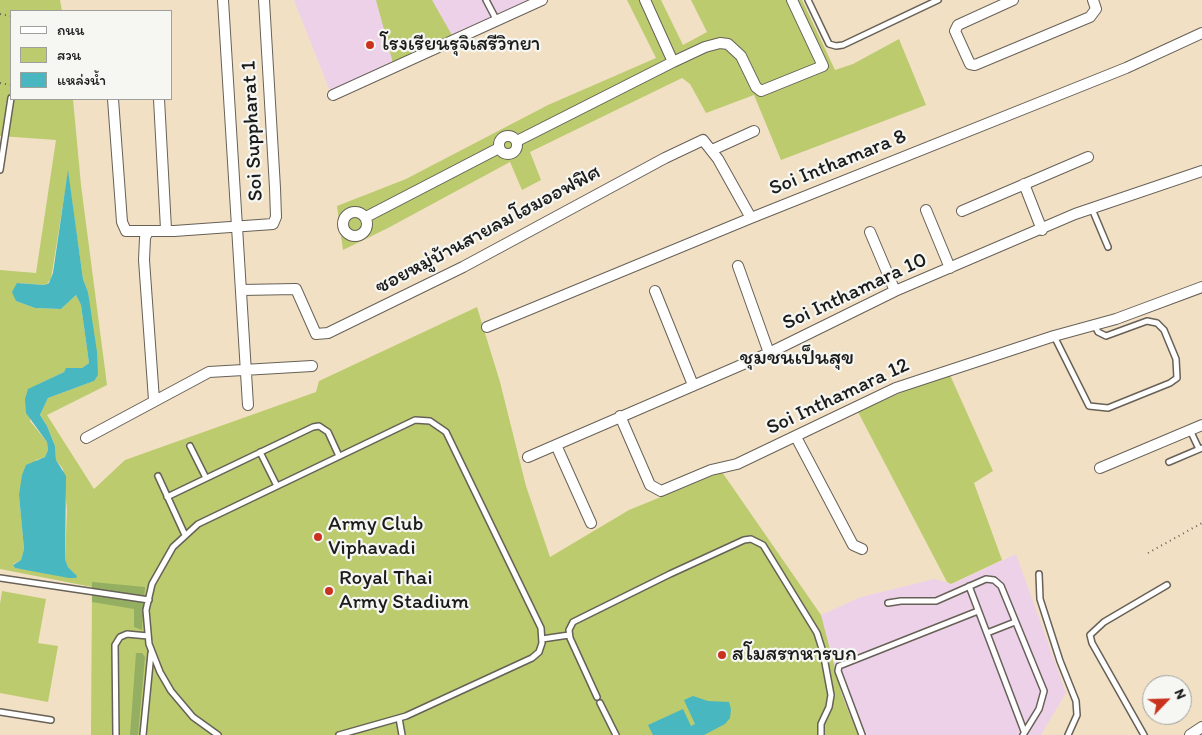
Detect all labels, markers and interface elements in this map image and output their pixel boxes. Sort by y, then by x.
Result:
legend [10,10,172,100]
text: ถนน [57,21,85,39]
place label: โรงเรียนรุจิเสรีวิทยา [380,32,540,58]
marker: โรงเรียนรุจิเสรีวิทยา [364,39,376,51]
text: สวน [57,46,81,64]
street label: Soi Suppharat 1 [237,60,269,202]
text: แหล่งน้ำ [57,71,106,89]
street label: Soi Inthamara 8 [766,124,910,202]
street label: ซอยหมู่บ้านสายลมโฮมออฟฟิศ [371,160,605,300]
street label: Soi Inthamara 10 [779,248,931,336]
district label: ชุมชนเป็นสุข [740,345,854,371]
street label: Soi Inthamara 12 [763,353,913,441]
place label: Army Club Viphavadi [328,512,423,562]
marker: Army Club Viphavadi [312,531,324,543]
place label: Royal Thai Army Stadium [339,566,469,616]
marker: Royal Thai Army Stadium [323,585,335,597]
place label: สโมสรทหารบก [732,642,857,668]
marker: สโมสรทหารบก [716,649,728,661]
north arrow [1142,675,1192,725]
text: N [1171,686,1190,702]

